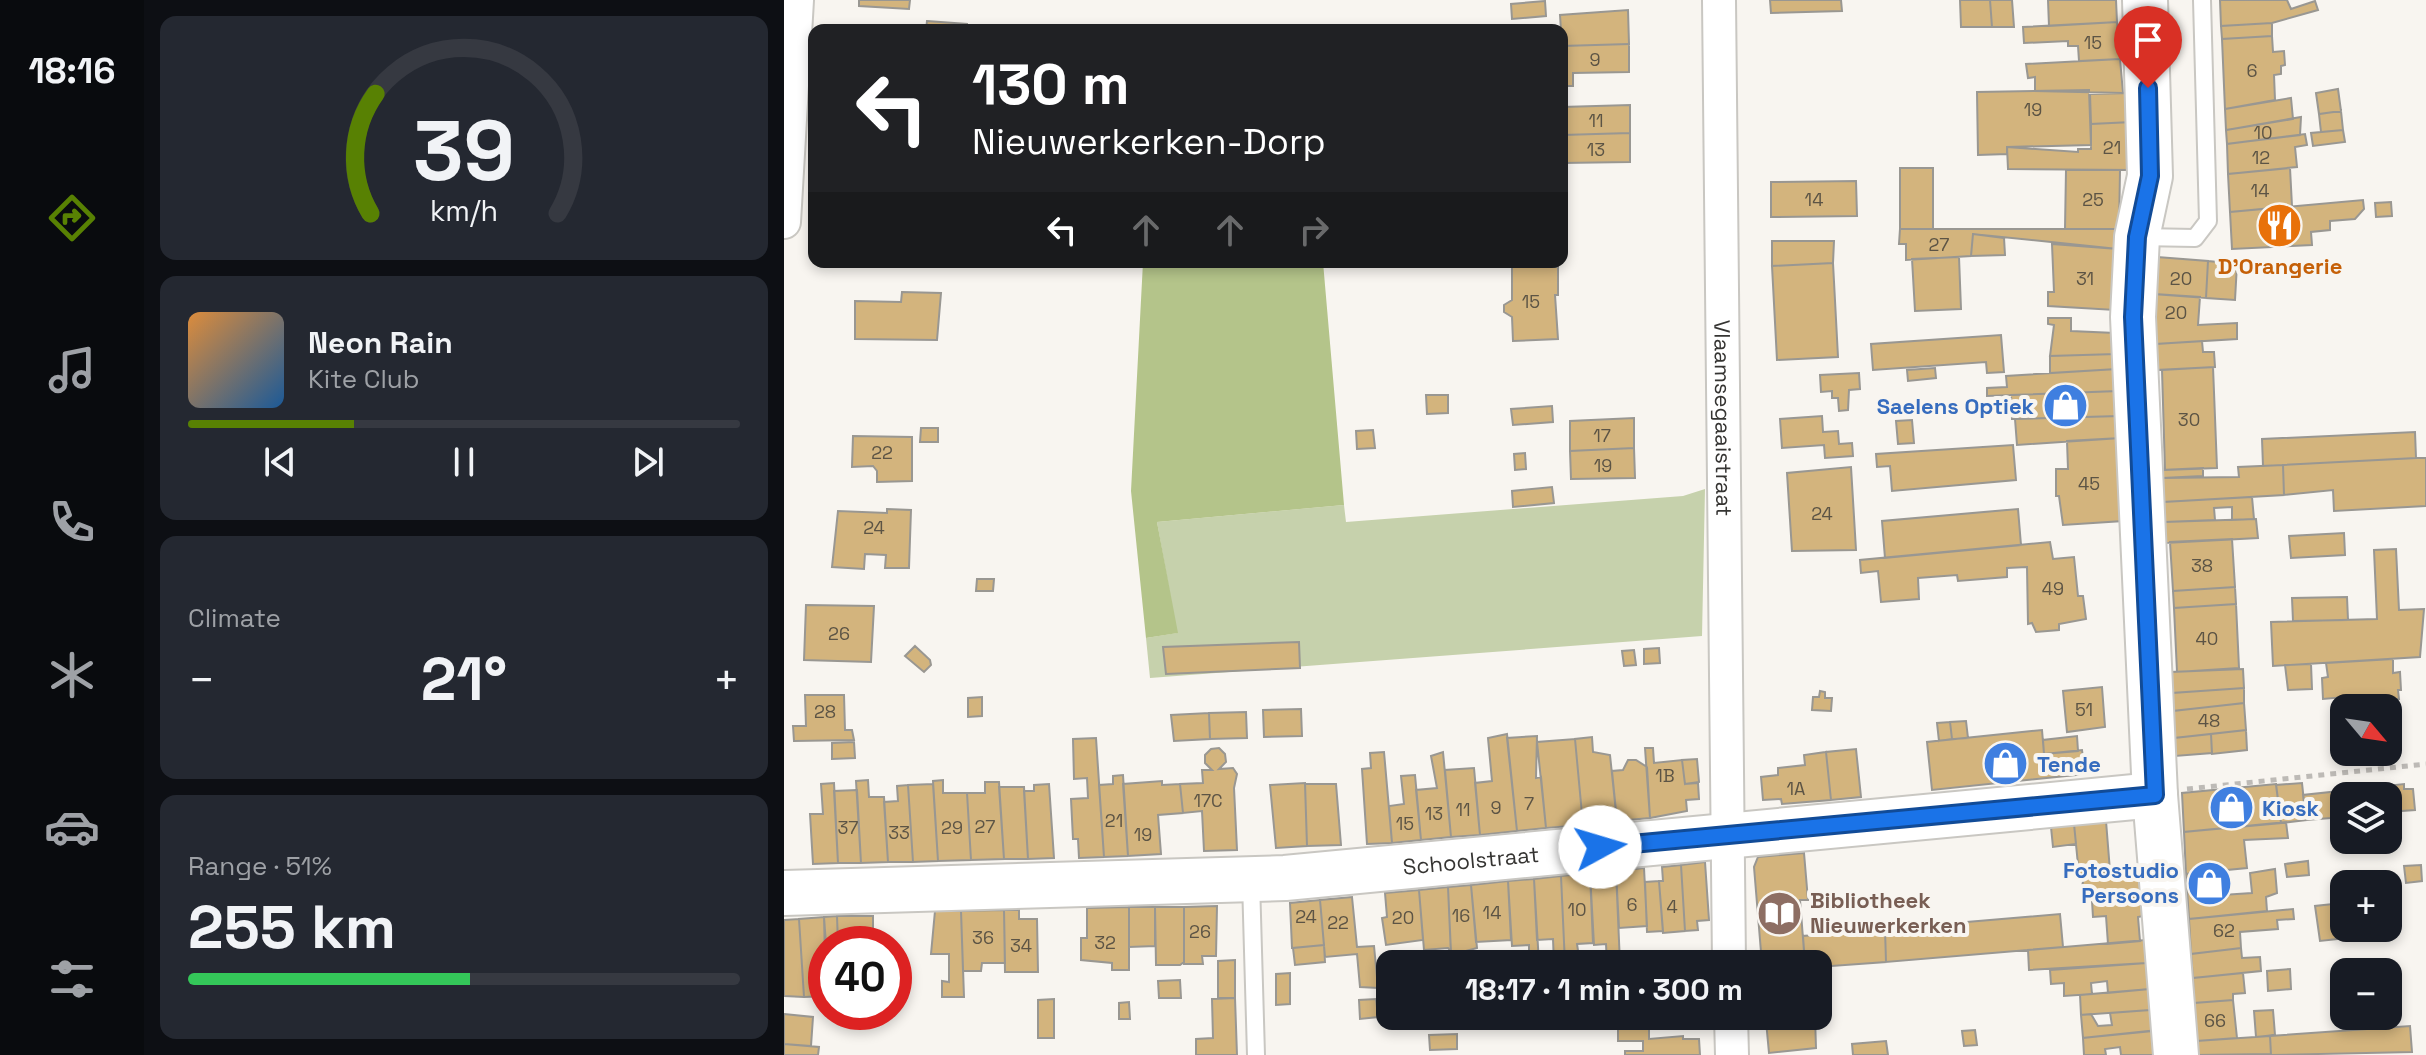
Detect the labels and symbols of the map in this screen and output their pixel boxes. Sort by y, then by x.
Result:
pin [2114,6,2182,88]
house number: 15 [2084,31,2102,54]
house number: 9 [1589,48,1601,71]
house number: 6 [2246,59,2258,82]
house number: 19 [2024,98,2042,121]
house number: 11 [1588,109,1604,132]
house number: 10 [2253,121,2273,144]
house number: 21 [2103,136,2121,159]
house number: 13 [1587,138,1605,161]
house number: 12 [2252,146,2270,169]
house number: 14 [2251,179,2269,202]
house number: 14 [1805,188,1823,211]
house number: 25 [2082,188,2104,211]
restaurant icon: D'Orangerie [2256,201,2304,249]
house number: 27 [1929,233,1949,256]
place label: D'Orangerie [2218,252,2342,280]
house number: 31 [2076,267,2094,290]
house number: 20 [2170,267,2192,290]
house number: 15 [1522,290,1540,313]
house number: 20 [2165,301,2187,324]
street label: Vlaamsegaaistraat [1708,319,1738,517]
shop icon: Saelens Optiek [2041,382,2089,430]
place label: Saelens Optiek [1877,392,2035,420]
house number: 30 [2178,408,2200,431]
house number: 17 [1593,424,1611,447]
house number: 22 [871,441,893,464]
house number: 19 [1594,454,1612,477]
house number: 45 [2078,472,2100,495]
house number: 24 [1811,502,1833,525]
house number: 24 [863,516,885,539]
house number: 38 [2191,554,2213,577]
house number: 49 [2042,577,2064,600]
house number: 26 [828,622,850,645]
house number: 40 [2196,627,2218,650]
north arrow [2330,694,2402,766]
house number: 51 [2075,698,2093,721]
house number: 28 [814,700,836,723]
house number: 48 [2198,709,2220,732]
shop icon: Tende [1982,740,2030,788]
place label: Tende [2037,750,2101,778]
house number: 1B [1655,764,1675,787]
house number: 1A [1787,777,1805,800]
shop icon: Kiosk [2207,784,2255,832]
house number: 17C [1193,789,1223,812]
house number: 7 [1524,792,1534,815]
place label: Kiosk [2262,794,2320,822]
house number: 9 [1490,796,1502,819]
house number: 11 [1455,798,1471,821]
house number: 13 [1425,802,1443,825]
position arrow [1558,805,1642,889]
house number: 21 [1105,809,1123,832]
house number: 15 [1396,812,1414,835]
house number: 27 [975,815,995,838]
house number: 37 [837,816,859,839]
house number: 29 [941,816,963,839]
house number: 33 [888,821,910,844]
house number: 19 [1134,823,1152,846]
street label: Schoolstraat [1401,840,1540,881]
place label: Fotostudio Persoons [2063,856,2179,909]
shop icon: Fotostudio Persoons [2186,859,2234,907]
place label: Bibliotheek Nieuwerkerken [1810,886,1967,939]
library icon: Bibliotheek Nieuwerkerken [1755,889,1803,937]
house number: 6 [1626,893,1638,916]
house number: 4 [1666,895,1678,918]
house number: 10 [1567,898,1587,921]
house number: 14 [1483,901,1501,924]
house number: 16 [1452,904,1470,927]
house number: 24 [1295,905,1317,928]
house number: 20 [1392,906,1414,929]
house number: 22 [1327,911,1349,934]
house number: 62 [2213,919,2235,942]
house number: 26 [1189,920,1211,943]
speed limit sign: 40 [808,926,912,1030]
house number: 36 [972,926,994,949]
house number: 32 [1094,931,1116,954]
house number: 34 [1010,934,1032,957]
house number: 66 [2204,1009,2226,1032]

